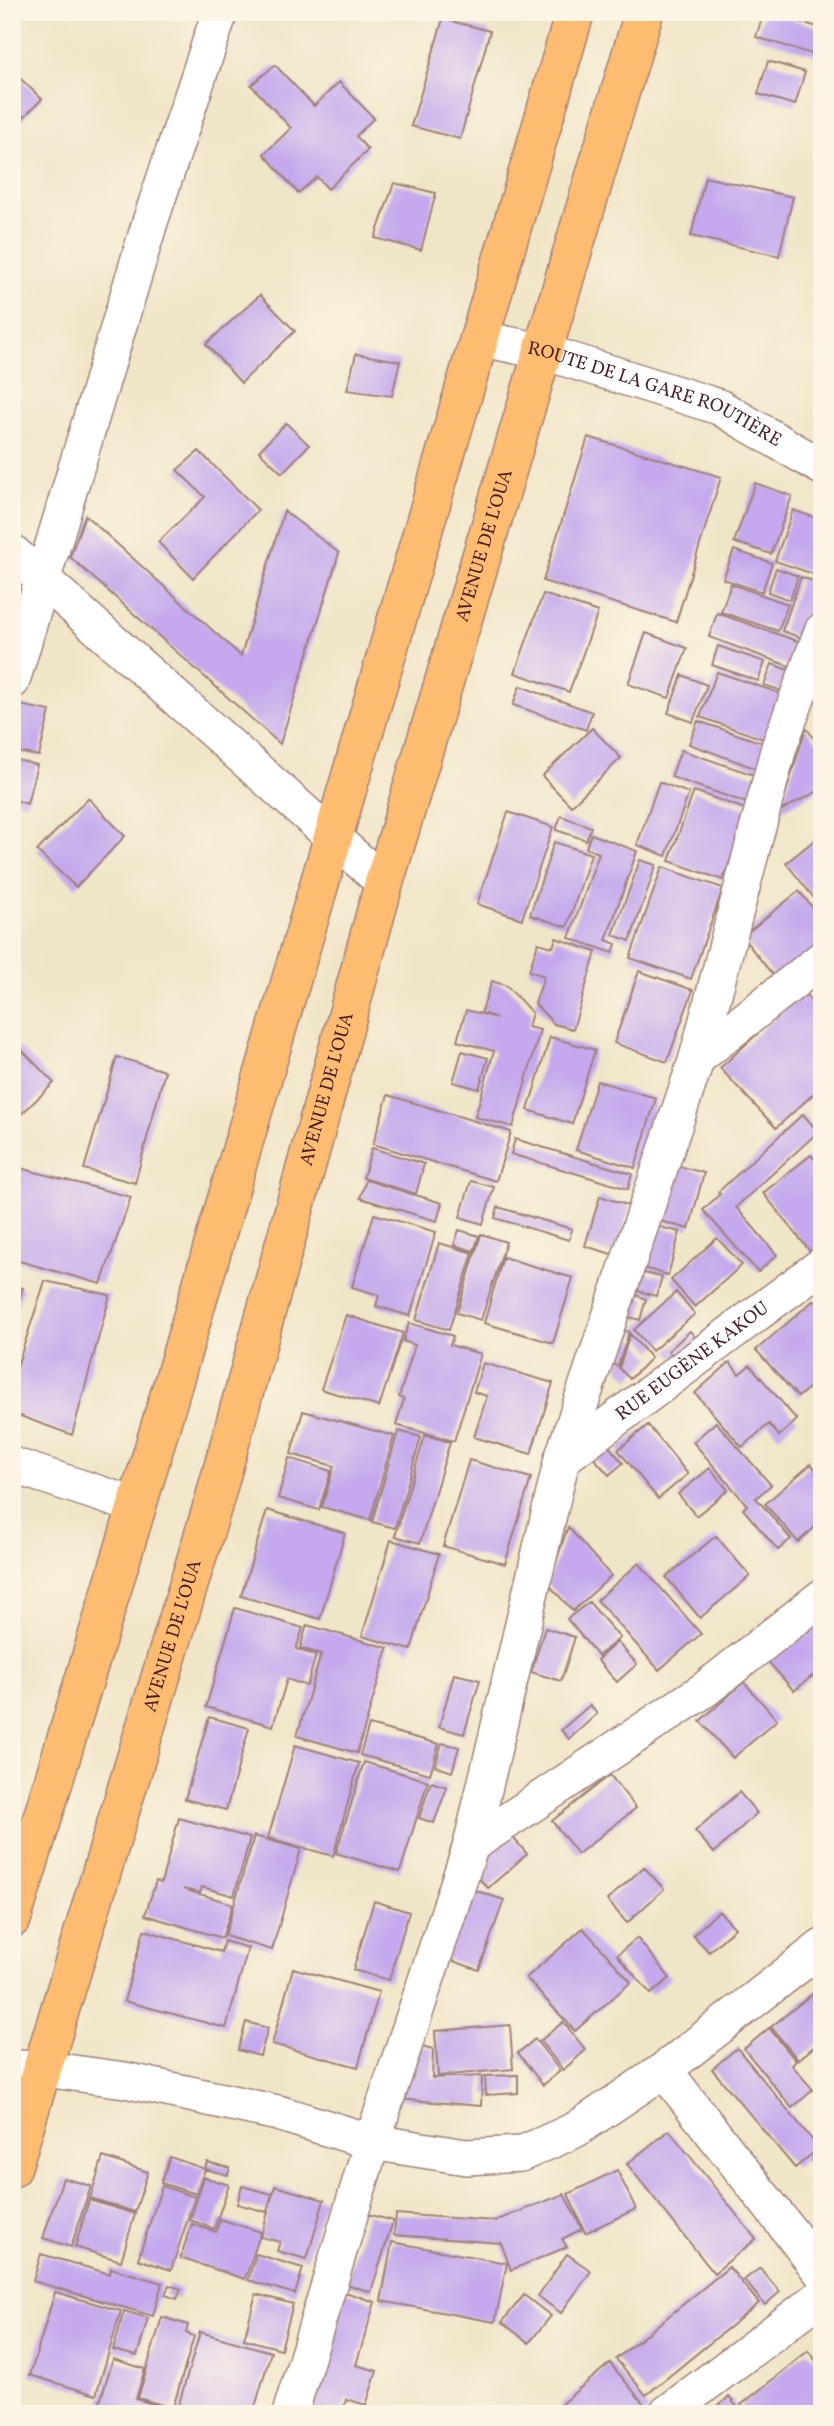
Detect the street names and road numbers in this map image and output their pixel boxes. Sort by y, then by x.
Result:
street label: ROUTE DE LA GARE ROUTIÈRE [525,336,786,454]
street label: AVENUE DE L'OUA [450,466,520,625]
street label: AVENUE DE L'OUA [294,1010,361,1169]
street label: RUE EUGÈNE KAKOU [611,1296,775,1427]
street label: AVENUE DE L'OUA [138,1557,208,1715]

